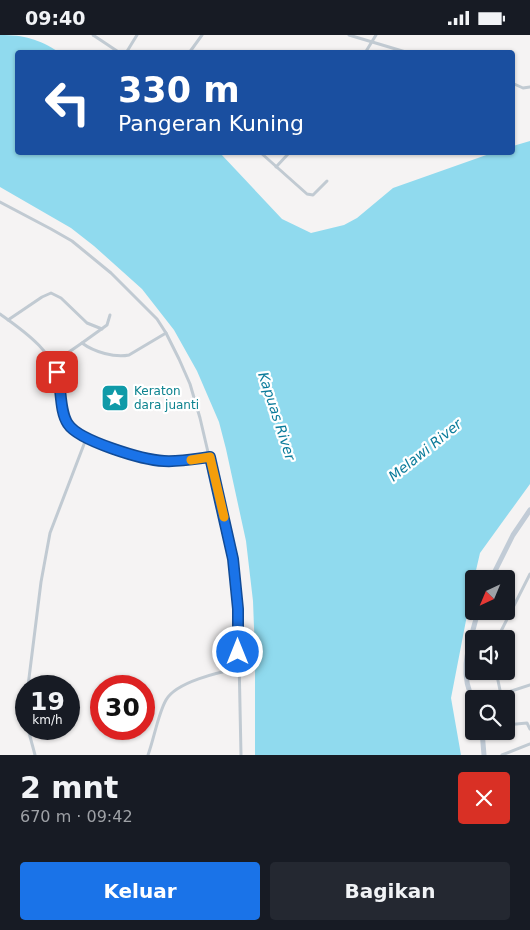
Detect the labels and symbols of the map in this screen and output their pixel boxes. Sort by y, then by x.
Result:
pin [36,351,78,393]
water label: Kapuas River [255,370,299,463]
place icon: Keraton dara juanti [100,383,130,413]
place label: Keraton dara juanti [134,384,199,412]
water label: Melawi River [385,415,466,484]
north arrow [465,570,515,620]
position arrow [211,625,263,677]
speed limit sign: 30 [90,675,155,740]

